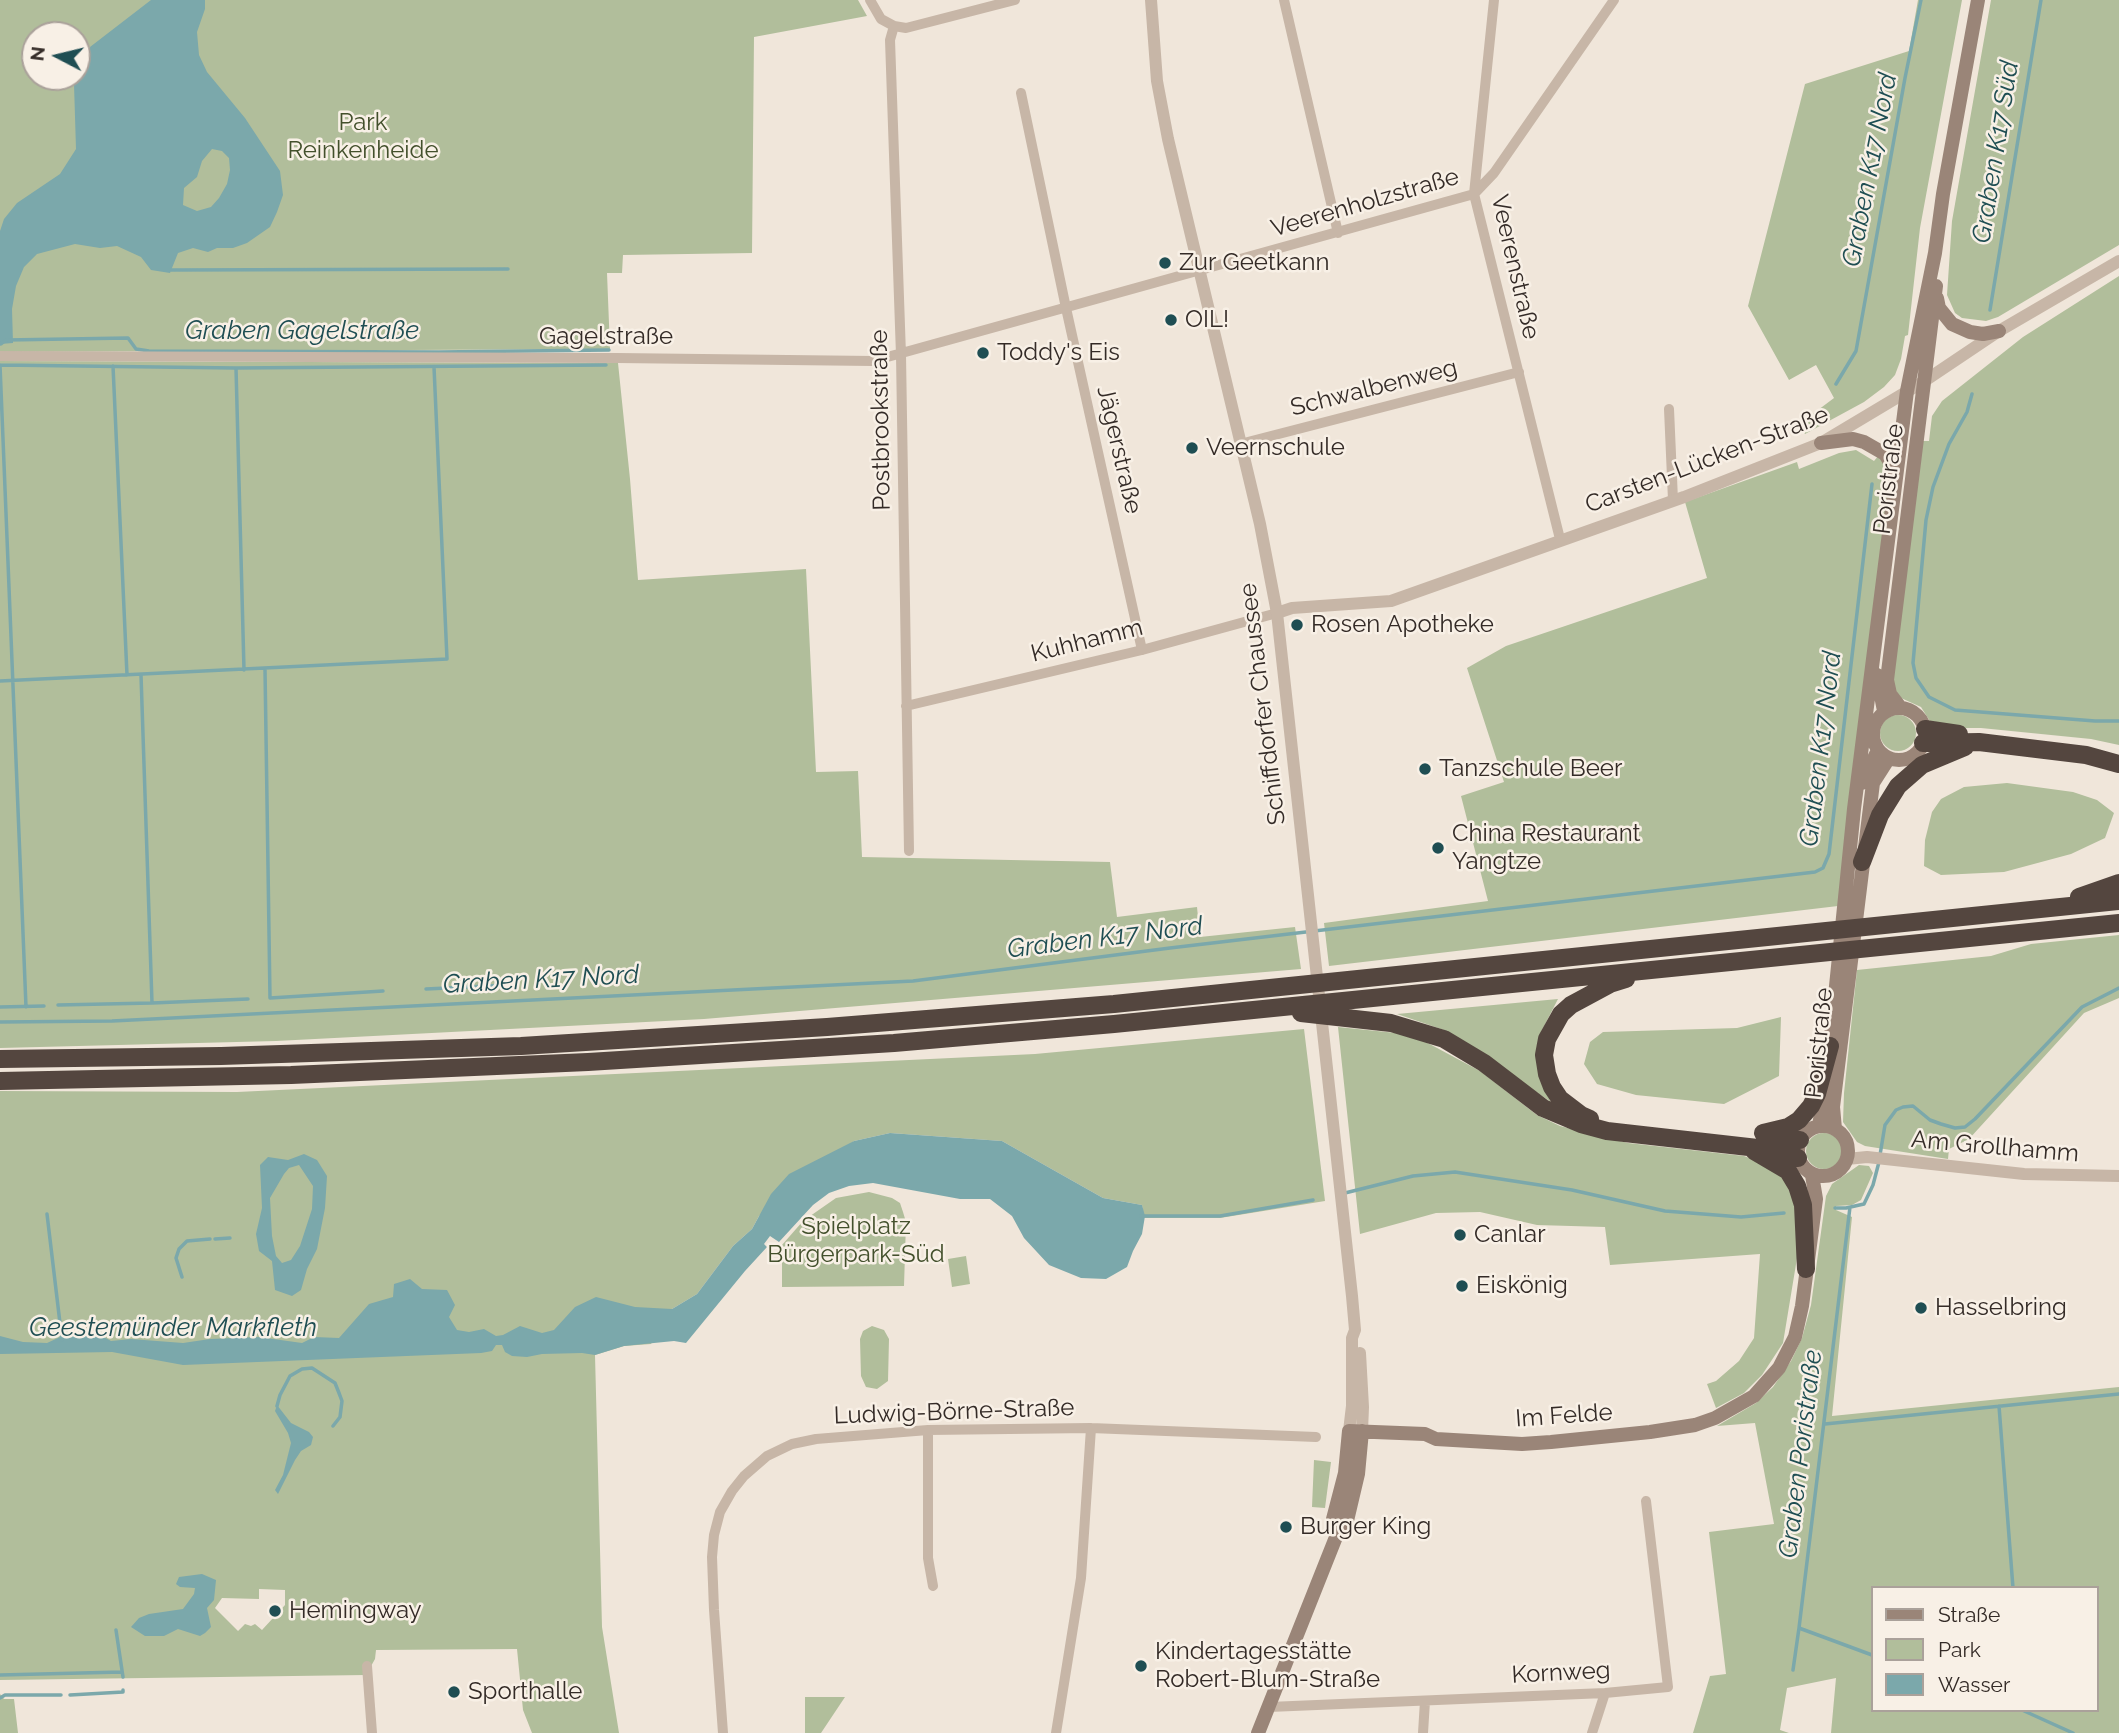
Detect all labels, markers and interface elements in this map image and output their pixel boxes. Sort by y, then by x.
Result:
north arrow [21,21,91,91]
text: N [25,45,49,62]
water label: Graben K17 Süd [1966,59,2026,245]
water label: Graben K17 Nord [1836,70,1904,270]
park label: Park Reinkenheide [287,109,439,165]
street label: Veerenholzstraße [1268,162,1462,244]
street label: Veerenstraße [1484,192,1546,342]
place label: Zur Geetkann [1179,249,1330,277]
marker: Zur Geetkann [1157,255,1173,271]
place label: OIL! [1185,306,1229,334]
marker: OIL! [1163,312,1179,328]
water label: Graben Gagelstraße [185,315,419,347]
street label: Gagelstraße [539,323,673,351]
street label: Postbrookstraße [865,329,897,511]
place label: Toddy's Eis [997,339,1120,367]
marker: Toddy's Eis [975,345,991,361]
street label: Schwalbenweg [1288,353,1460,423]
street label: Jägerstraße [1090,383,1148,517]
street label: Carsten-Lücken-Straße [1581,400,1833,520]
street label: Poristraße [1868,422,1910,536]
place label: Veernschule [1206,434,1345,462]
marker: Veernschule [1184,440,1200,456]
street label: Schiffdorfer Chaussee [1234,581,1292,827]
place label: Rosen Apotheke [1311,611,1494,639]
street label: Kuhhamm [1028,613,1146,669]
marker: Rosen Apotheke [1289,617,1305,633]
water label: Graben K17 Nord [1794,649,1848,849]
place label: Tanzschule Beer [1439,755,1622,783]
marker: Tanzschule Beer [1417,761,1433,777]
place label: China Restaurant Yangtze [1452,820,1641,876]
marker: China Restaurant Yangtze [1430,840,1446,856]
water label: Graben K17 Nord [1005,911,1205,965]
water label: Graben K17 Nord [442,959,640,1001]
street label: Poristraße [1799,986,1839,1100]
street label: Am Grollhamm [1910,1125,2080,1169]
park label: Spielplatz Bürgerpark-Süd [767,1213,945,1269]
place label: Canlar [1474,1221,1546,1249]
marker: Canlar [1452,1227,1468,1243]
place label: Eiskönig [1476,1272,1568,1300]
marker: Eiskönig [1454,1278,1470,1294]
place label: Hasselbring [1935,1294,2067,1322]
marker: Hasselbring [1913,1300,1929,1316]
water label: Geestemünder Markfleth [29,1312,317,1344]
water label: Graben Poristraße [1773,1348,1829,1560]
street label: Ludwig-Börne-Straße [833,1393,1075,1431]
street label: Im Felde [1515,1398,1613,1434]
place label: Burger King [1300,1513,1431,1541]
marker: Burger King [1278,1519,1294,1535]
legend [1870,1586,2098,1712]
place label: Hemingway [289,1597,422,1625]
text: Straße [1938,1602,2000,1627]
marker: Hemingway [267,1603,283,1619]
text: Park [1938,1637,1981,1662]
place label: Kindertagesstätte Robert-Blum-Straße [1155,1638,1380,1694]
street label: Kornweg [1511,1656,1611,1690]
marker: Kindertagesstätte Robert-Blum-Straße [1133,1658,1149,1674]
text: Wasser [1938,1672,2010,1697]
place label: Sporthalle [468,1678,582,1706]
marker: Sporthalle [446,1684,462,1700]

